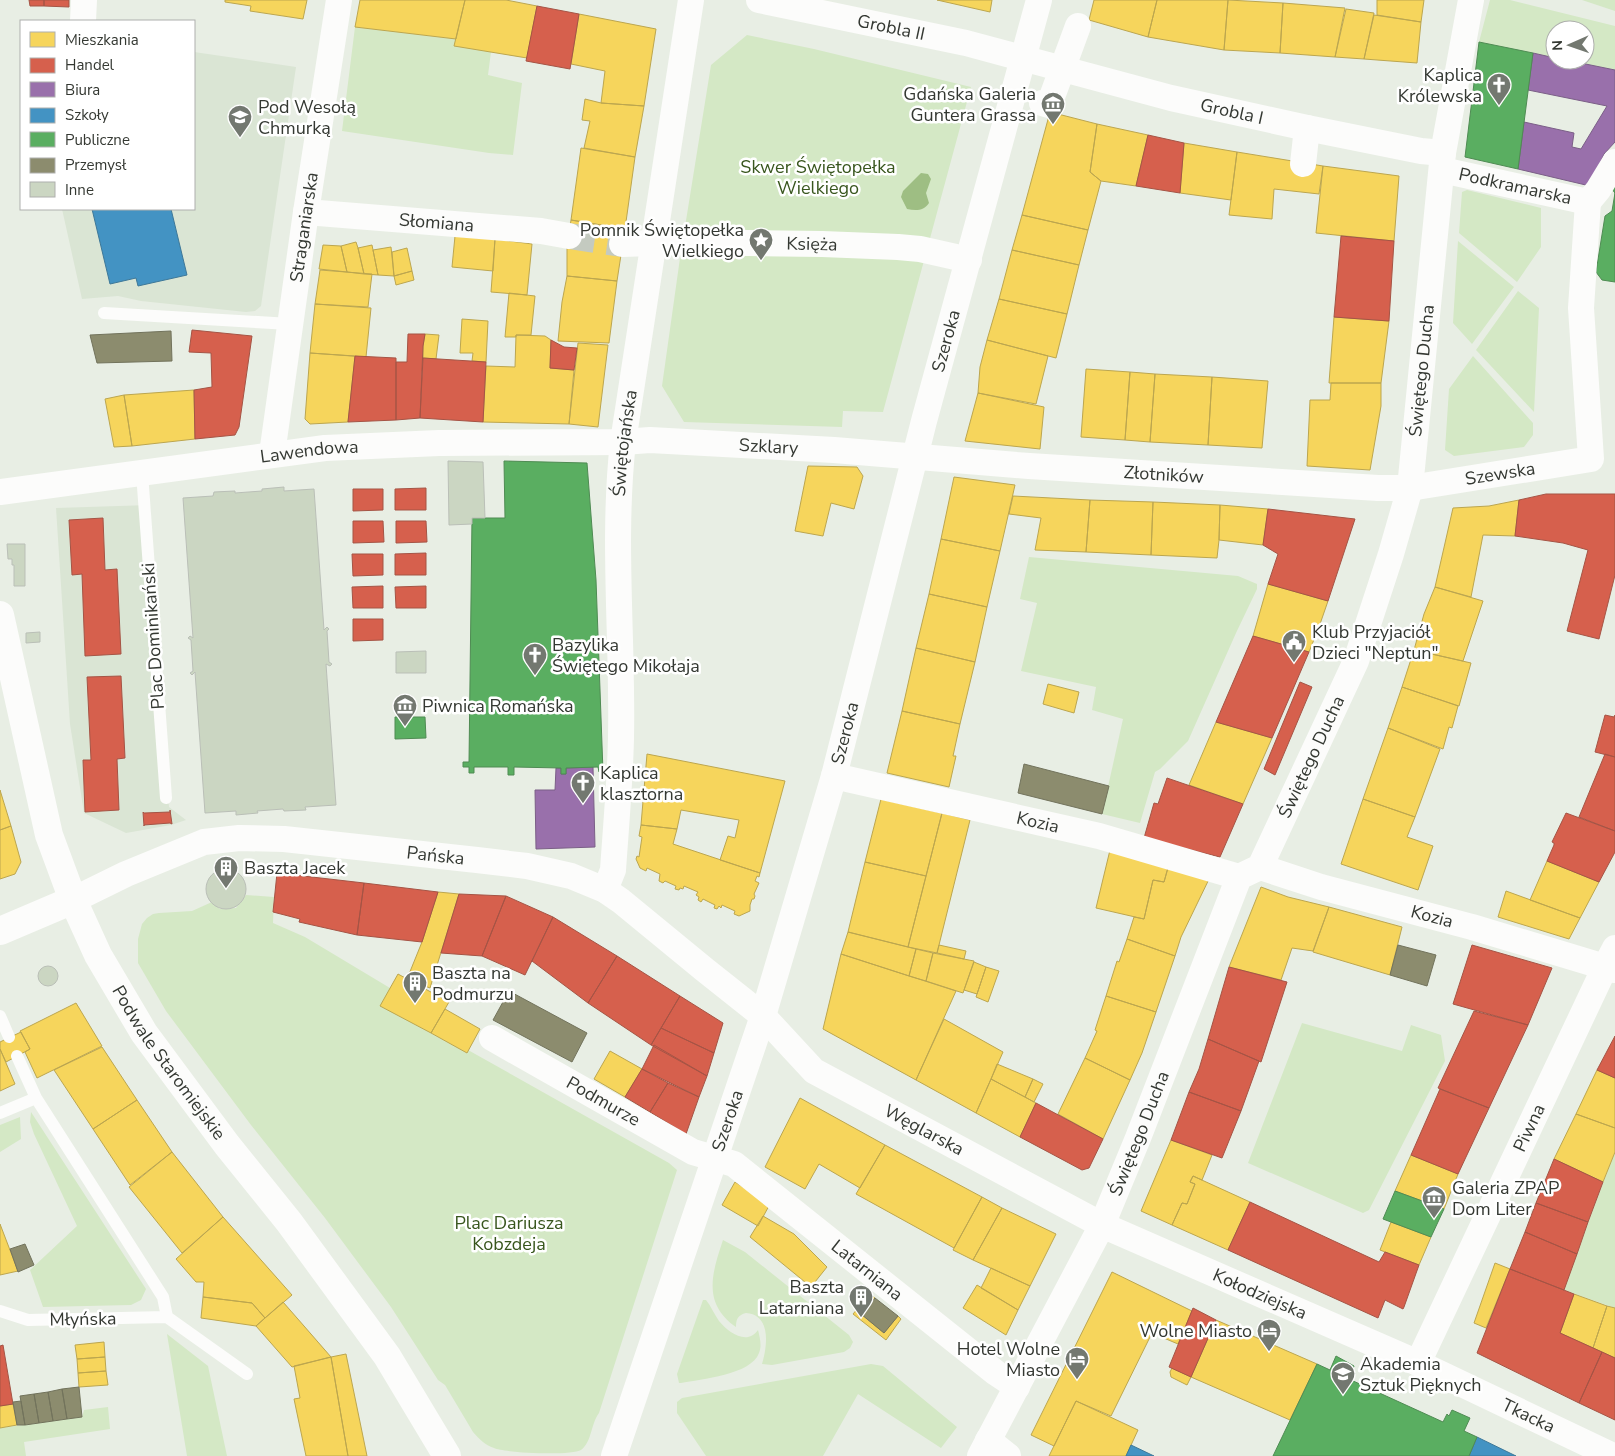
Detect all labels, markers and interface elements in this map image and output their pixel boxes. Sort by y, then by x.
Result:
street label: Grobla II [855,9,927,46]
legend [20,20,195,210]
north arrow [1545,20,1595,70]
text: Mieszkania [65,30,139,50]
text: N [1548,40,1567,51]
text: Handel [65,55,115,75]
place label: Kaplica Królewska [1398,63,1482,108]
church icon: Kaplica Królewska [1486,72,1512,106]
text: Biura [65,80,100,100]
place label: Gdańska Galeria Guntera Grassa [903,82,1036,127]
museum icon: Gdańska Galeria Guntera Grassa [1040,91,1066,125]
street label: Grobla I [1198,93,1266,130]
place label: Pod Wesołą Chmurką [258,95,356,140]
school or university icon: Pod Wesołą Chmurką [227,104,253,138]
text: Szkoły [65,105,109,125]
text: Publiczne [65,130,130,150]
text: Przemysł [65,155,127,175]
park label: Skwer Świętopełka Wielkiego [740,155,896,200]
street label: Podkramarska [1457,162,1574,210]
street label: Straganiarska [284,171,324,284]
text: Inne [65,180,94,200]
street label: Słomiana [398,208,475,238]
place label: Pomnik Świętopełka Wielkiego [580,218,744,263]
place icon: Pomnik Świętopełka Wielkiego [748,227,774,261]
street label: Księża [786,231,838,257]
street label: Świętego Ducha [1403,304,1440,438]
street label: Szeroka [926,307,966,375]
street label: Świętojańska [607,388,643,497]
street label: Szklary [738,433,800,460]
street label: Lawendowa [259,435,359,469]
street label: Szewska [1463,456,1537,491]
street label: Złotników [1123,460,1204,489]
street label: Plac Dominikański [136,562,170,710]
place label: Klub Przyjaciół Dzieci "Neptun" [1312,620,1439,665]
public building icon: Klub Przyjaciół Dzieci "Neptun" [1281,629,1307,663]
place label: Bazylika Świętego Mikołaja [552,633,700,678]
church icon: Bazylika Świętego Mikołaja [522,642,548,676]
street label: Świętego Ducha [1272,692,1350,822]
museum icon: Piwnica Romańska [392,693,418,727]
place label: Piwnica Romańska [422,694,574,718]
street label: Szeroka [825,699,864,767]
place label: Kaplica klasztorna [600,761,683,806]
church icon: Kaplica klasztorna [570,770,596,804]
street label: Kozia [1014,806,1061,839]
street label: Pańska [405,840,466,871]
building icon: Baszta Jacek [213,855,239,889]
place label: Baszta Jacek [244,856,346,880]
street label: Kozia [1408,899,1456,934]
place label: Baszta na Podmurzu [432,961,514,1006]
building icon: Baszta na Podmurzu [402,970,428,1004]
street label: Podwale Staromiejskie [107,981,231,1145]
street label: Świętego Ducha [1103,1068,1175,1200]
street label: Podmurze [562,1071,645,1132]
street label: Szeroka [706,1087,749,1155]
street label: Węglarska [880,1099,968,1161]
street label: Piwna [1507,1100,1551,1156]
place label: Galeria ZPAP Dom Liter [1452,1176,1559,1221]
museum icon: Galeria ZPAP Dom Liter [1421,1185,1447,1219]
park label: Plac Dariusza Kobzdeja [454,1211,564,1256]
street label: Latarniana [826,1234,908,1306]
street label: Kołodziejska [1209,1263,1311,1325]
place label: Baszta Latarniana [759,1275,844,1320]
building icon: Baszta Latarniana [848,1284,874,1318]
street label: Młyńska [49,1306,117,1332]
hotel icon: Wolne Miasto [1256,1318,1282,1352]
place label: Wolne Miasto [1140,1319,1252,1343]
place label: Hotel Wolne Miasto [957,1337,1060,1382]
hotel icon: Hotel Wolne Miasto [1064,1346,1090,1380]
place label: Akademia Sztuk Pięknych [1360,1352,1481,1397]
school or university icon: Akademia Sztuk Pięknych [1330,1361,1356,1395]
street label: Tkacka [1498,1393,1559,1439]

